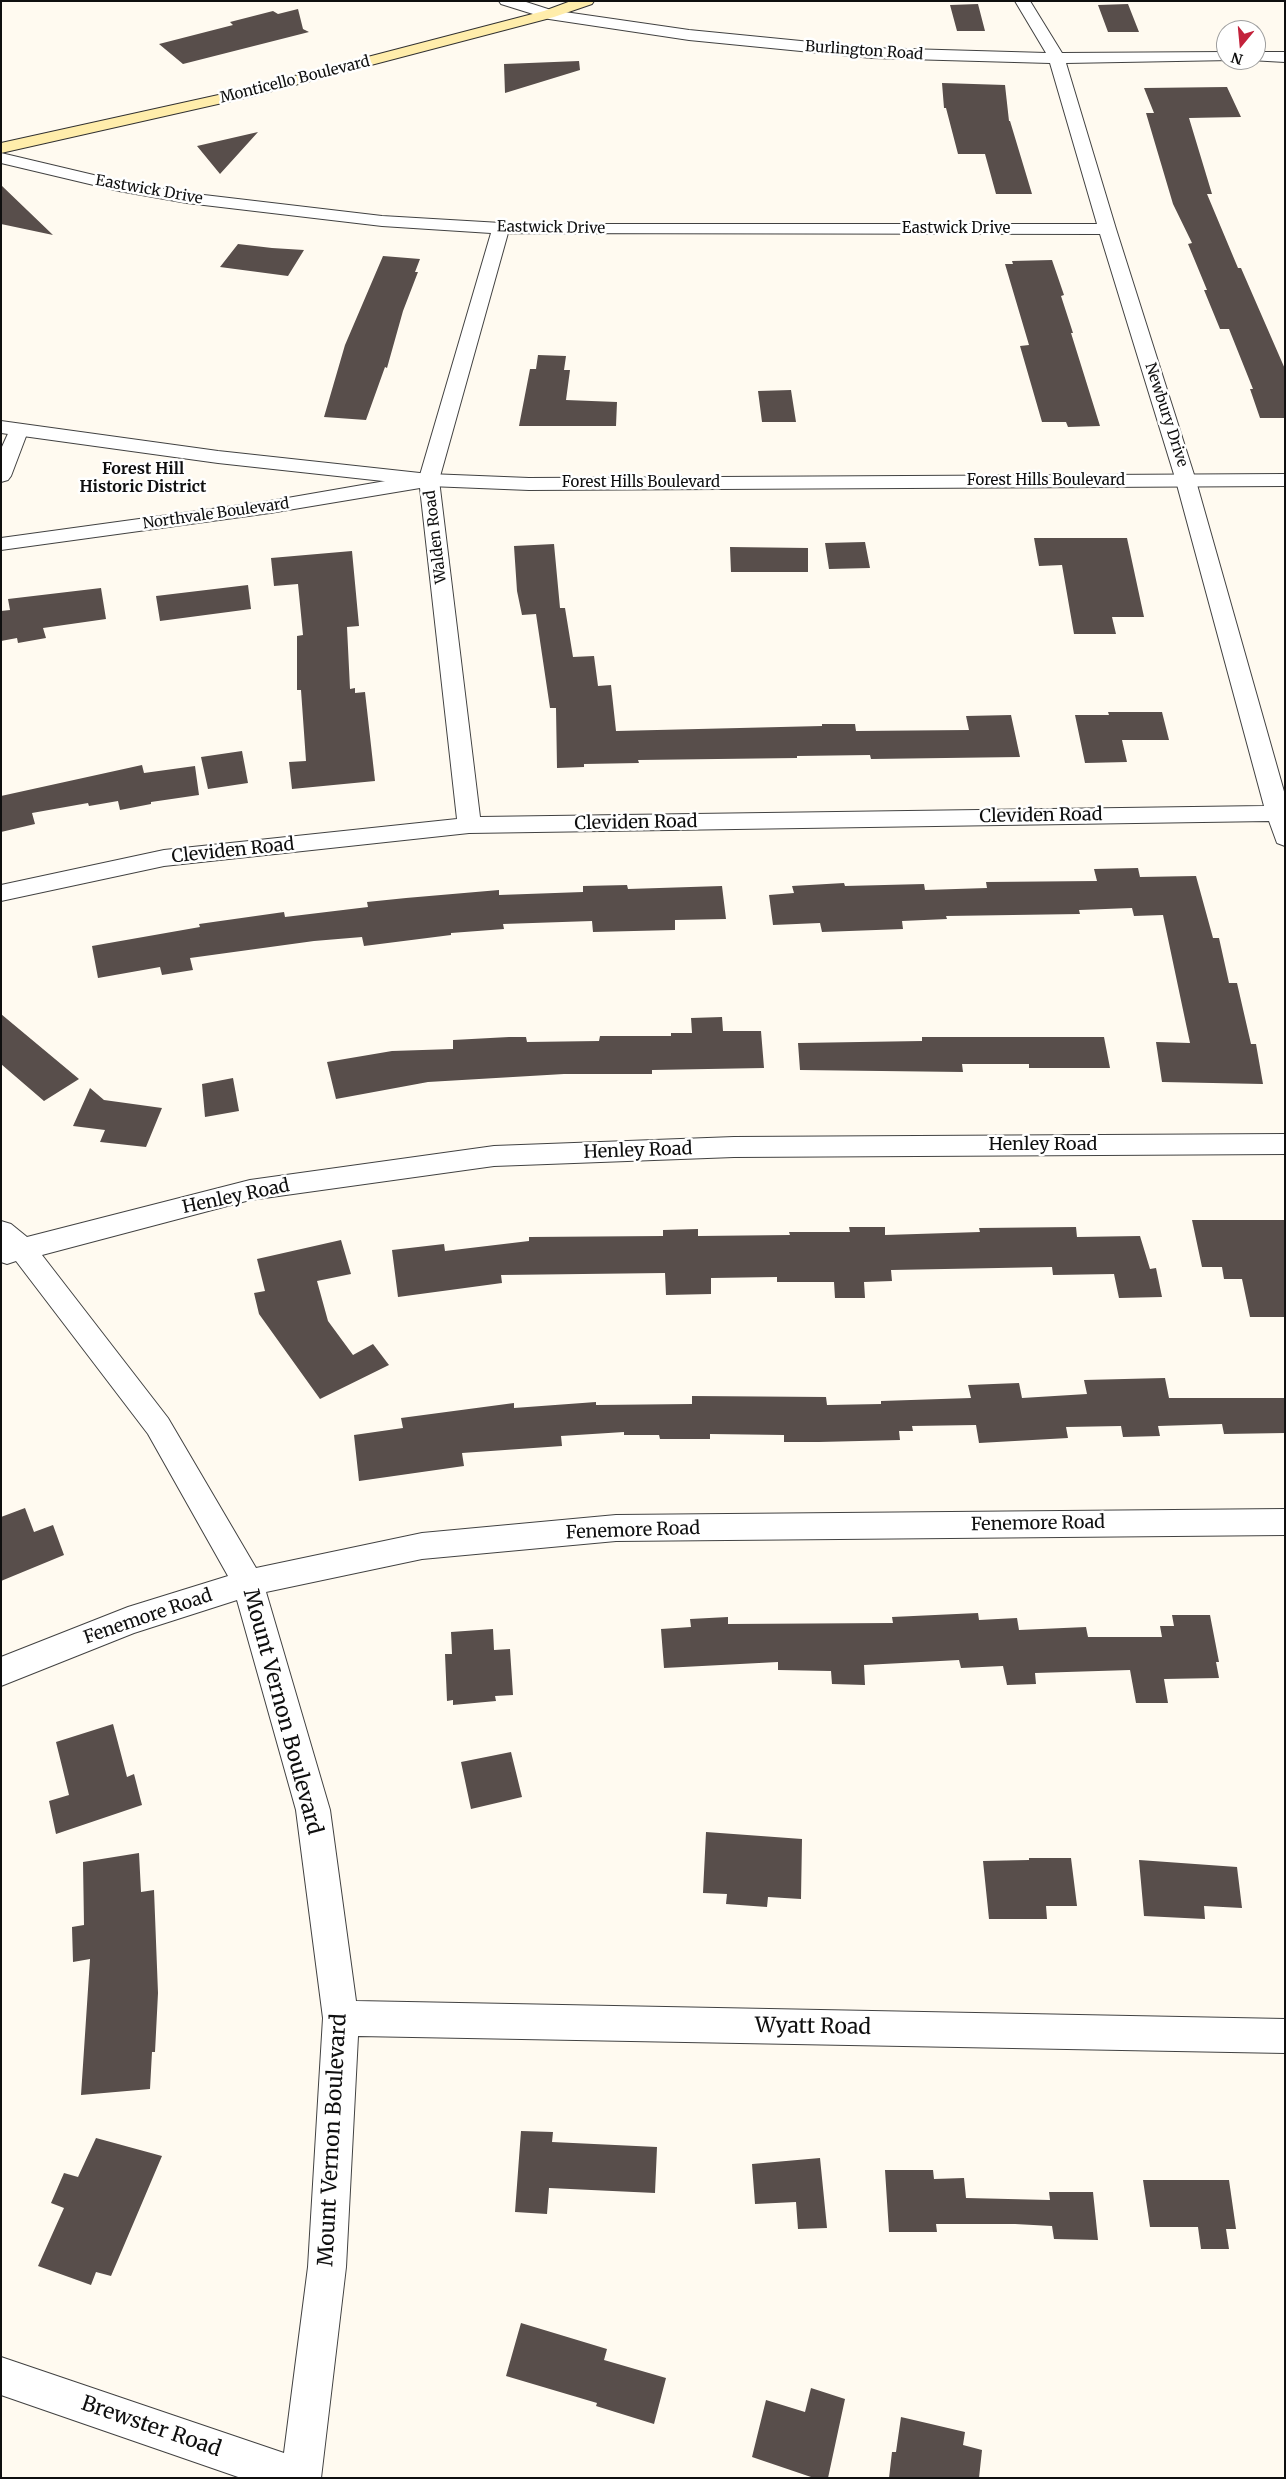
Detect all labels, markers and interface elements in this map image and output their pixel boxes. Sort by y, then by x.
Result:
north arrow [1216,20,1266,70]
street label: Burlington Road [804,38,924,64]
text: N [1229,48,1245,69]
street label: Monticello Boulevard [218,53,372,107]
street label: Eastwick Drive [94,172,204,208]
street label: Eastwick Drive [497,218,605,238]
street label: Eastwick Drive [902,220,1010,238]
street label: Newbury Drive [1141,361,1191,469]
district label: Forest Hill Historic District [79,459,207,497]
street label: Forest Hills Boulevard [967,472,1125,490]
street label: Forest Hills Boulevard [562,474,720,492]
street label: Walden Road [421,489,451,585]
street label: Northvale Boulevard [142,495,290,533]
street label: Cleviden Road [979,804,1103,828]
street label: Cleviden Road [574,811,698,835]
street label: Cleviden Road [171,834,295,868]
street label: Henley Road [989,1134,1097,1156]
street label: Henley Road [583,1138,693,1164]
street label: Henley Road [180,1175,292,1219]
street label: Fenemore Road [971,1512,1105,1536]
street label: Fenemore Road [566,1518,700,1544]
street label: Fenemore Road [81,1585,215,1649]
street label: Mount Vernon Boulevard [237,1587,327,1837]
street label: Mount Vernon Boulevard [314,2013,352,2267]
street label: Wyatt Road [755,2013,871,2041]
street label: Brewster Road [78,2391,224,2463]

